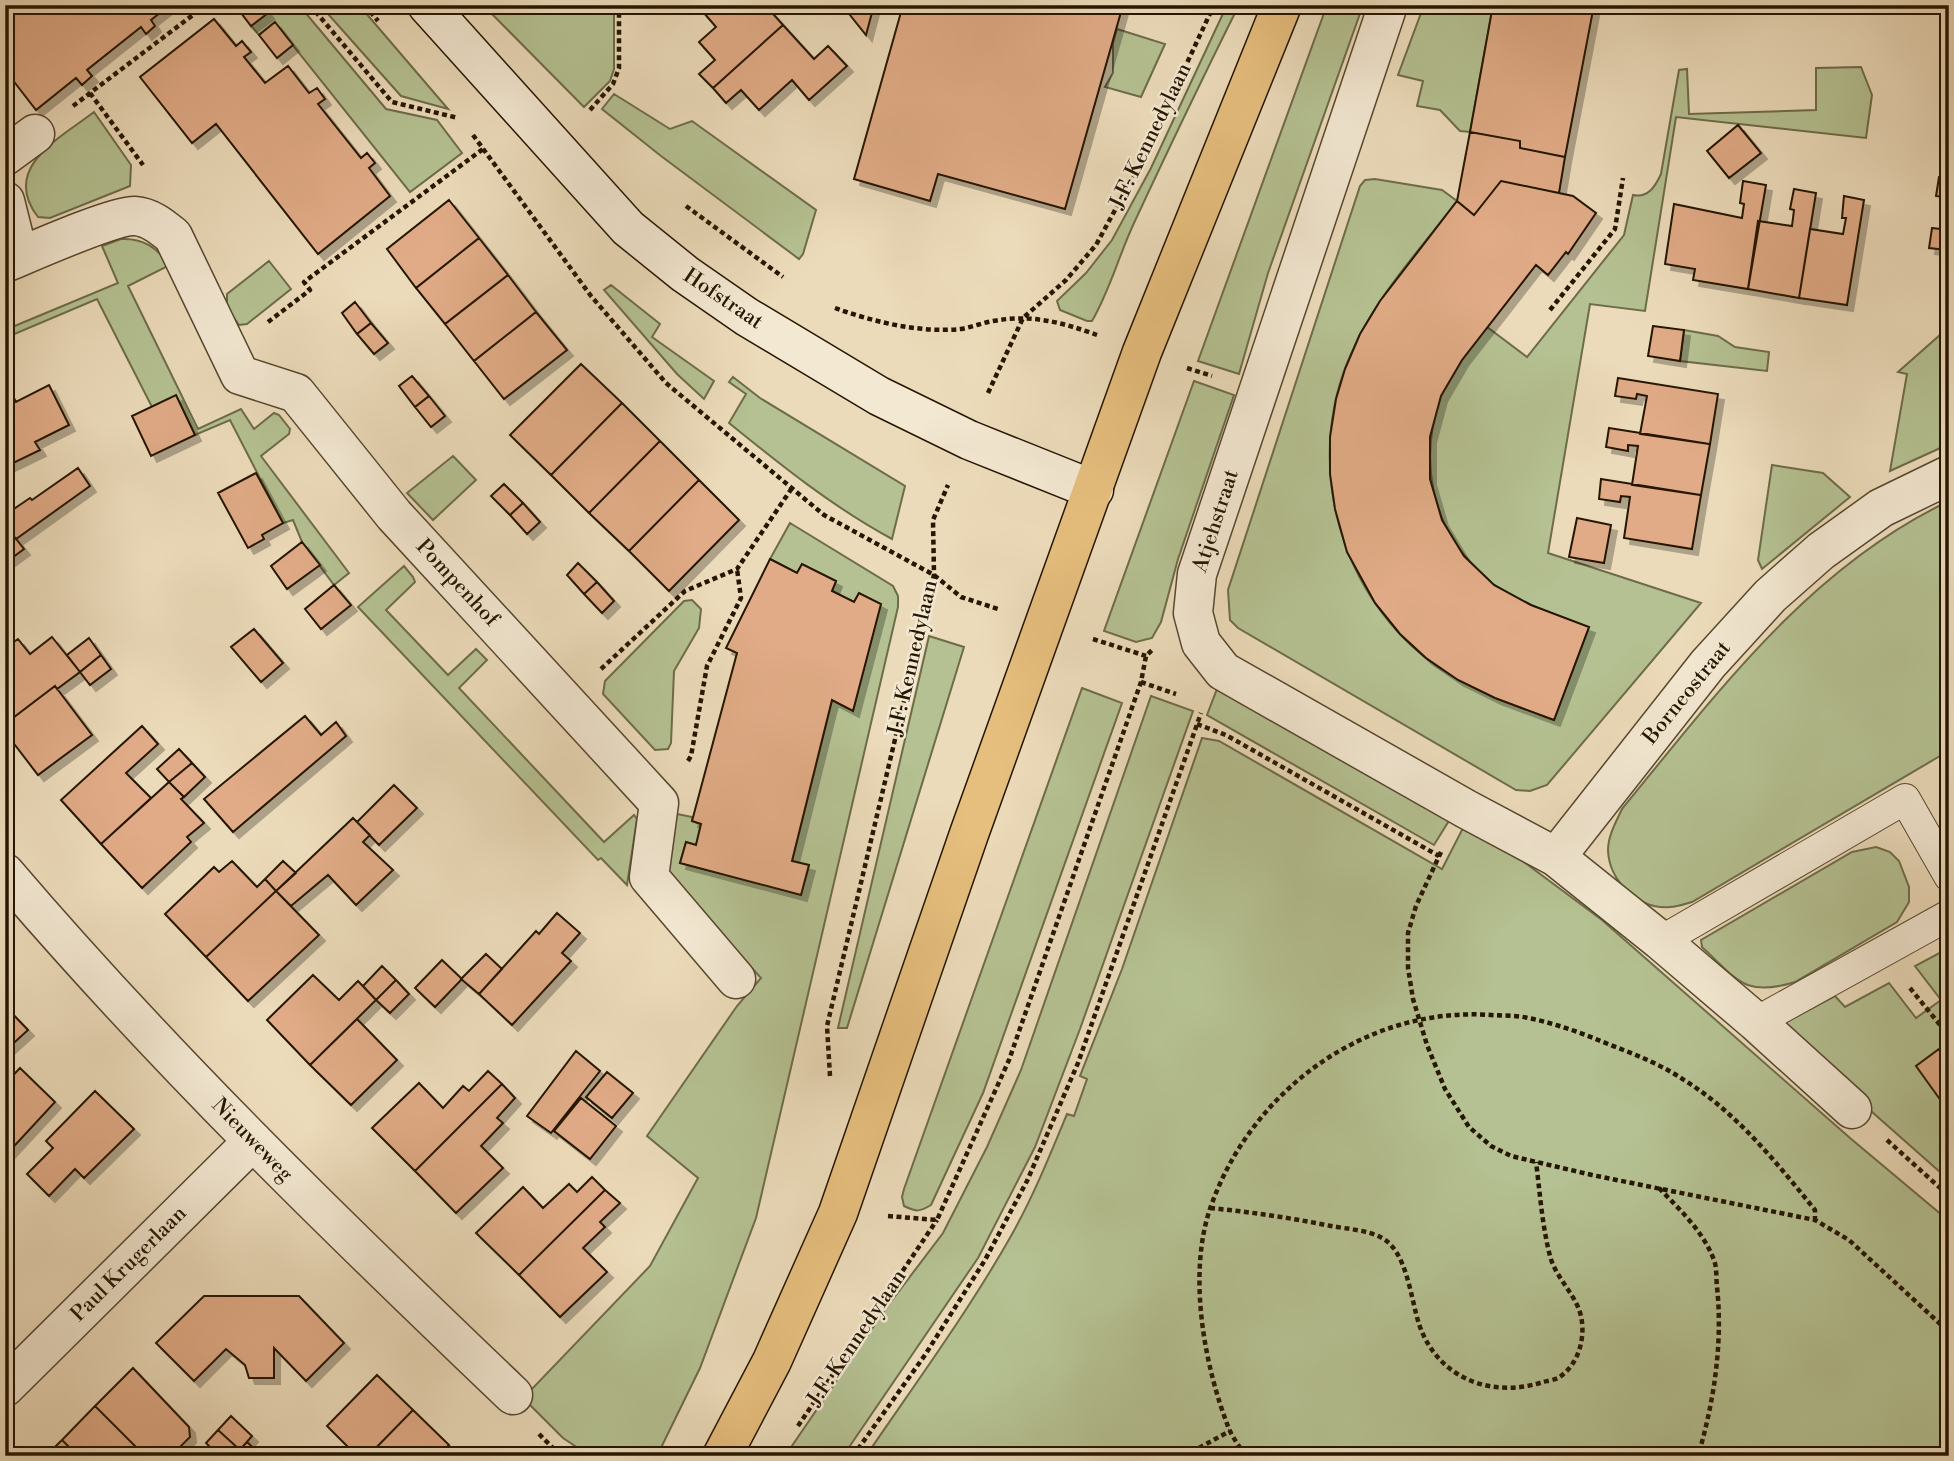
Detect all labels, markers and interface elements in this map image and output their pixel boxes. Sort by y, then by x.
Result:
street label: J.F. Kennedylaan [1104,58,1198,214]
street label: Hofstraat [678,263,768,335]
street label: Atjehstraat [1187,466,1245,577]
street label: Pompenhof [410,534,505,633]
street label: J.F. Kennedylaan [882,577,944,739]
street label: Borneostraat [1637,636,1737,751]
street label: Nieuweweg [206,1093,298,1187]
street label: Paul Krugerlaan [66,1200,193,1327]
street label: J.F. Kennedylaan [801,1264,913,1412]

